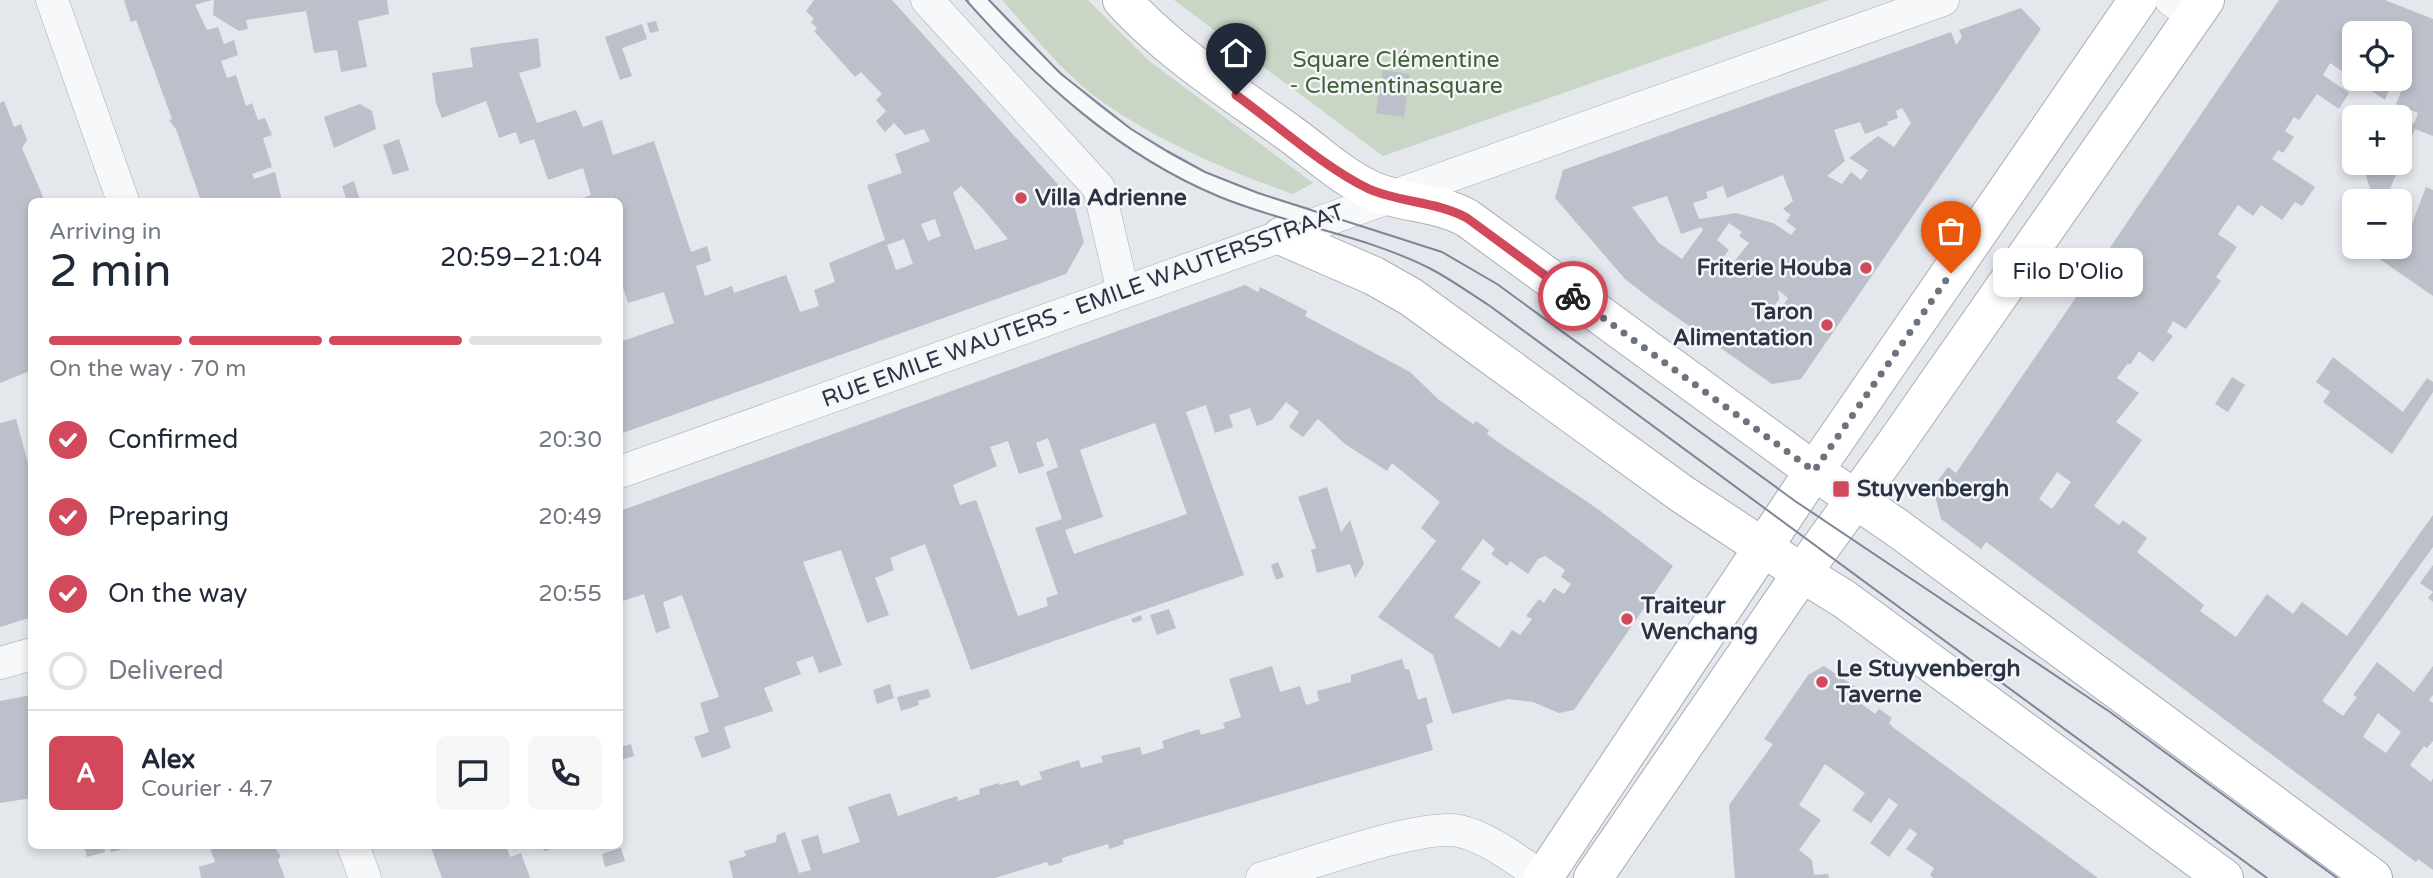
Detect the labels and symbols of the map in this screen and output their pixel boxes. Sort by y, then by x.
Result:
pin [1206,23,1266,95]
park label: Square Clémentine - Clementinasquare [1289,46,1503,100]
place label: Villa Adrienne [1035,184,1187,212]
marker: Villa Adrienne [1013,190,1029,206]
street label: RUE EMILE WAUTERS - EMILE WAUTERSSTRAAT [818,198,1348,414]
pin [1921,201,1981,273]
callout: Filo D'Olio [1993,248,2144,298]
place label: Friterie Houba [1696,254,1852,282]
marker: Friterie Houba [1858,260,1874,276]
courier [1538,261,1608,331]
place label: Taron Alimentation [1673,298,1813,352]
marker: Taron Alimentation [1819,317,1835,333]
place label: Stuyvenbergh [1857,475,2009,503]
marker: Stuyvenbergh [1831,479,1851,499]
place label: Traiteur Wenchang [1640,592,1758,646]
marker: Traiteur Wenchang [1619,611,1635,627]
place label: Le Stuyvenbergh Taverne [1835,655,2021,709]
marker: Le Stuyvenbergh Taverne [1814,674,1830,690]

